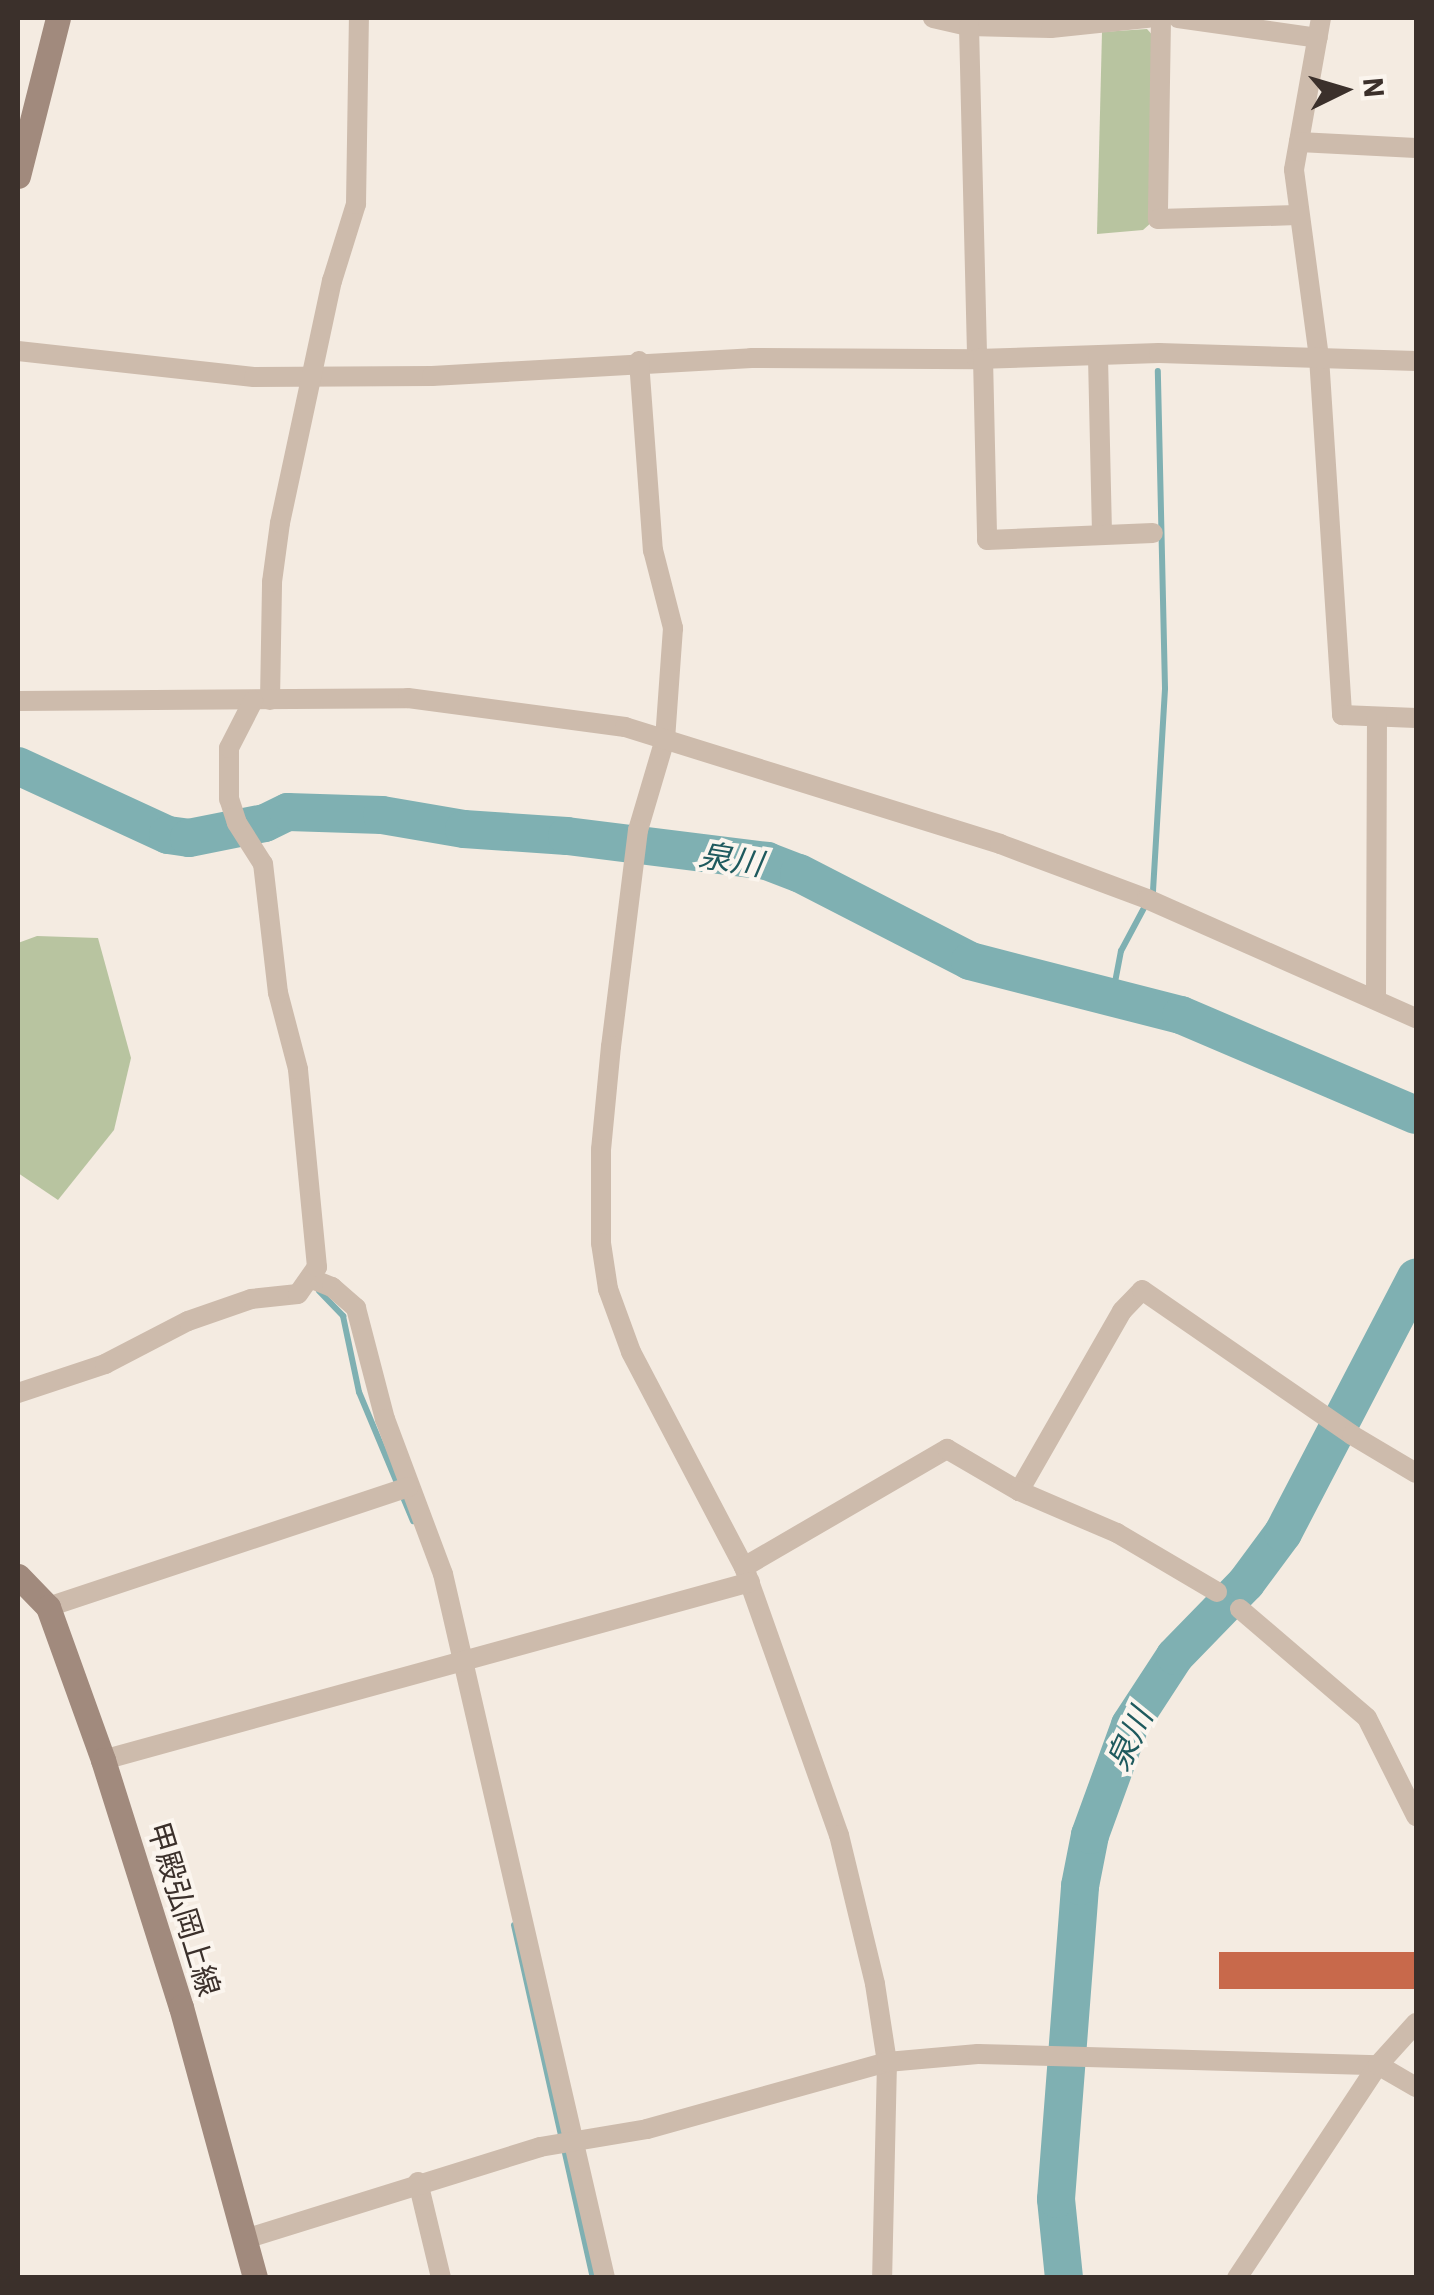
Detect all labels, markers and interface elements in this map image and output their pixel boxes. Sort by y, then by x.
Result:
north arrow [1294,40,1394,140]
text: N [1355,76,1394,99]
water label: 泉川 [696,835,766,883]
water label: 泉川 [1098,1702,1160,1776]
street label: 甲殿弘岡上線 [140,1818,228,2000]

